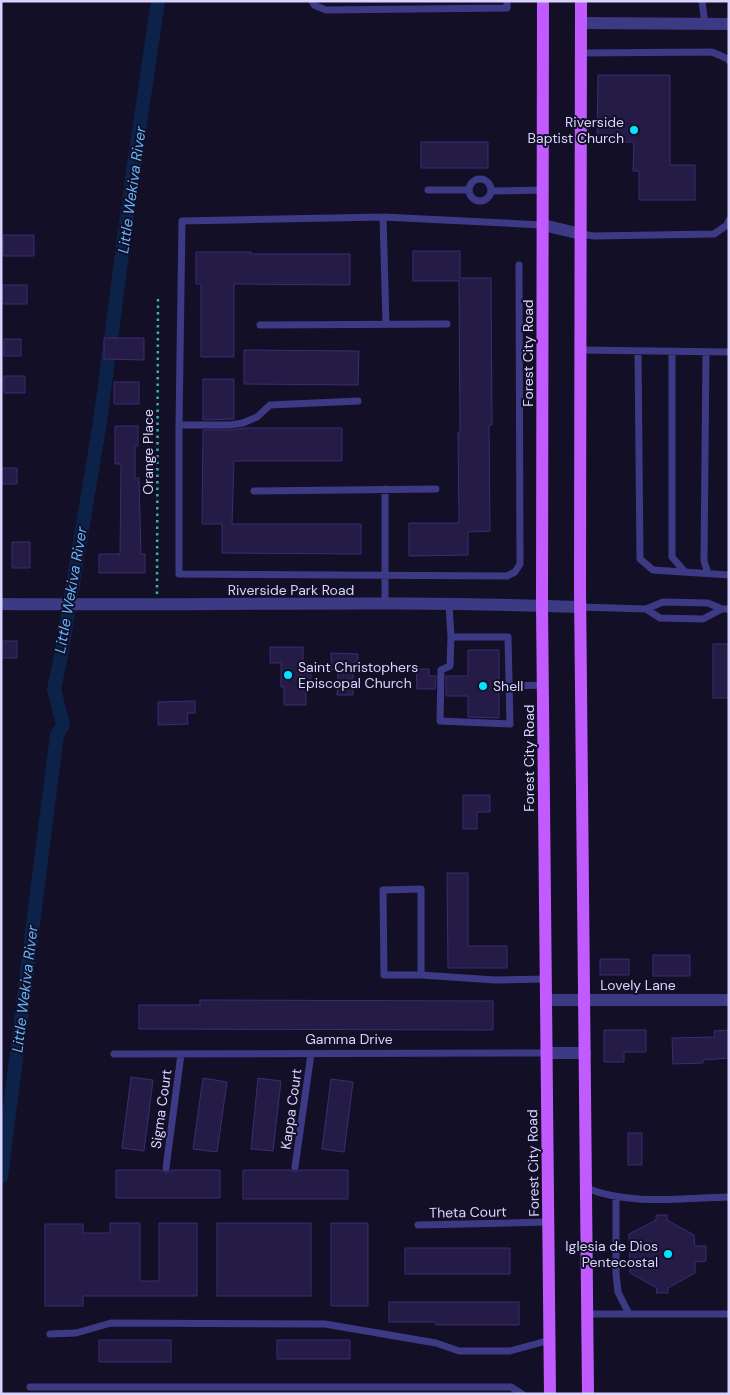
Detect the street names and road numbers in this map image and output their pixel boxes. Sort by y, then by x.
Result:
street label: Forest City Road [519,299,537,407]
street label: Orange Place [139,409,157,495]
street label: Riverside Park Road [228,581,354,599]
street label: Forest City Road [520,704,538,812]
street label: Lovely Lane [600,976,676,994]
street label: Gamma Drive [305,1030,393,1048]
street label: Kappa Court [276,1067,306,1151]
street label: Sigma Court [147,1068,175,1150]
street label: Forest City Road [523,1109,543,1217]
street label: Theta Court [429,1202,507,1222]

